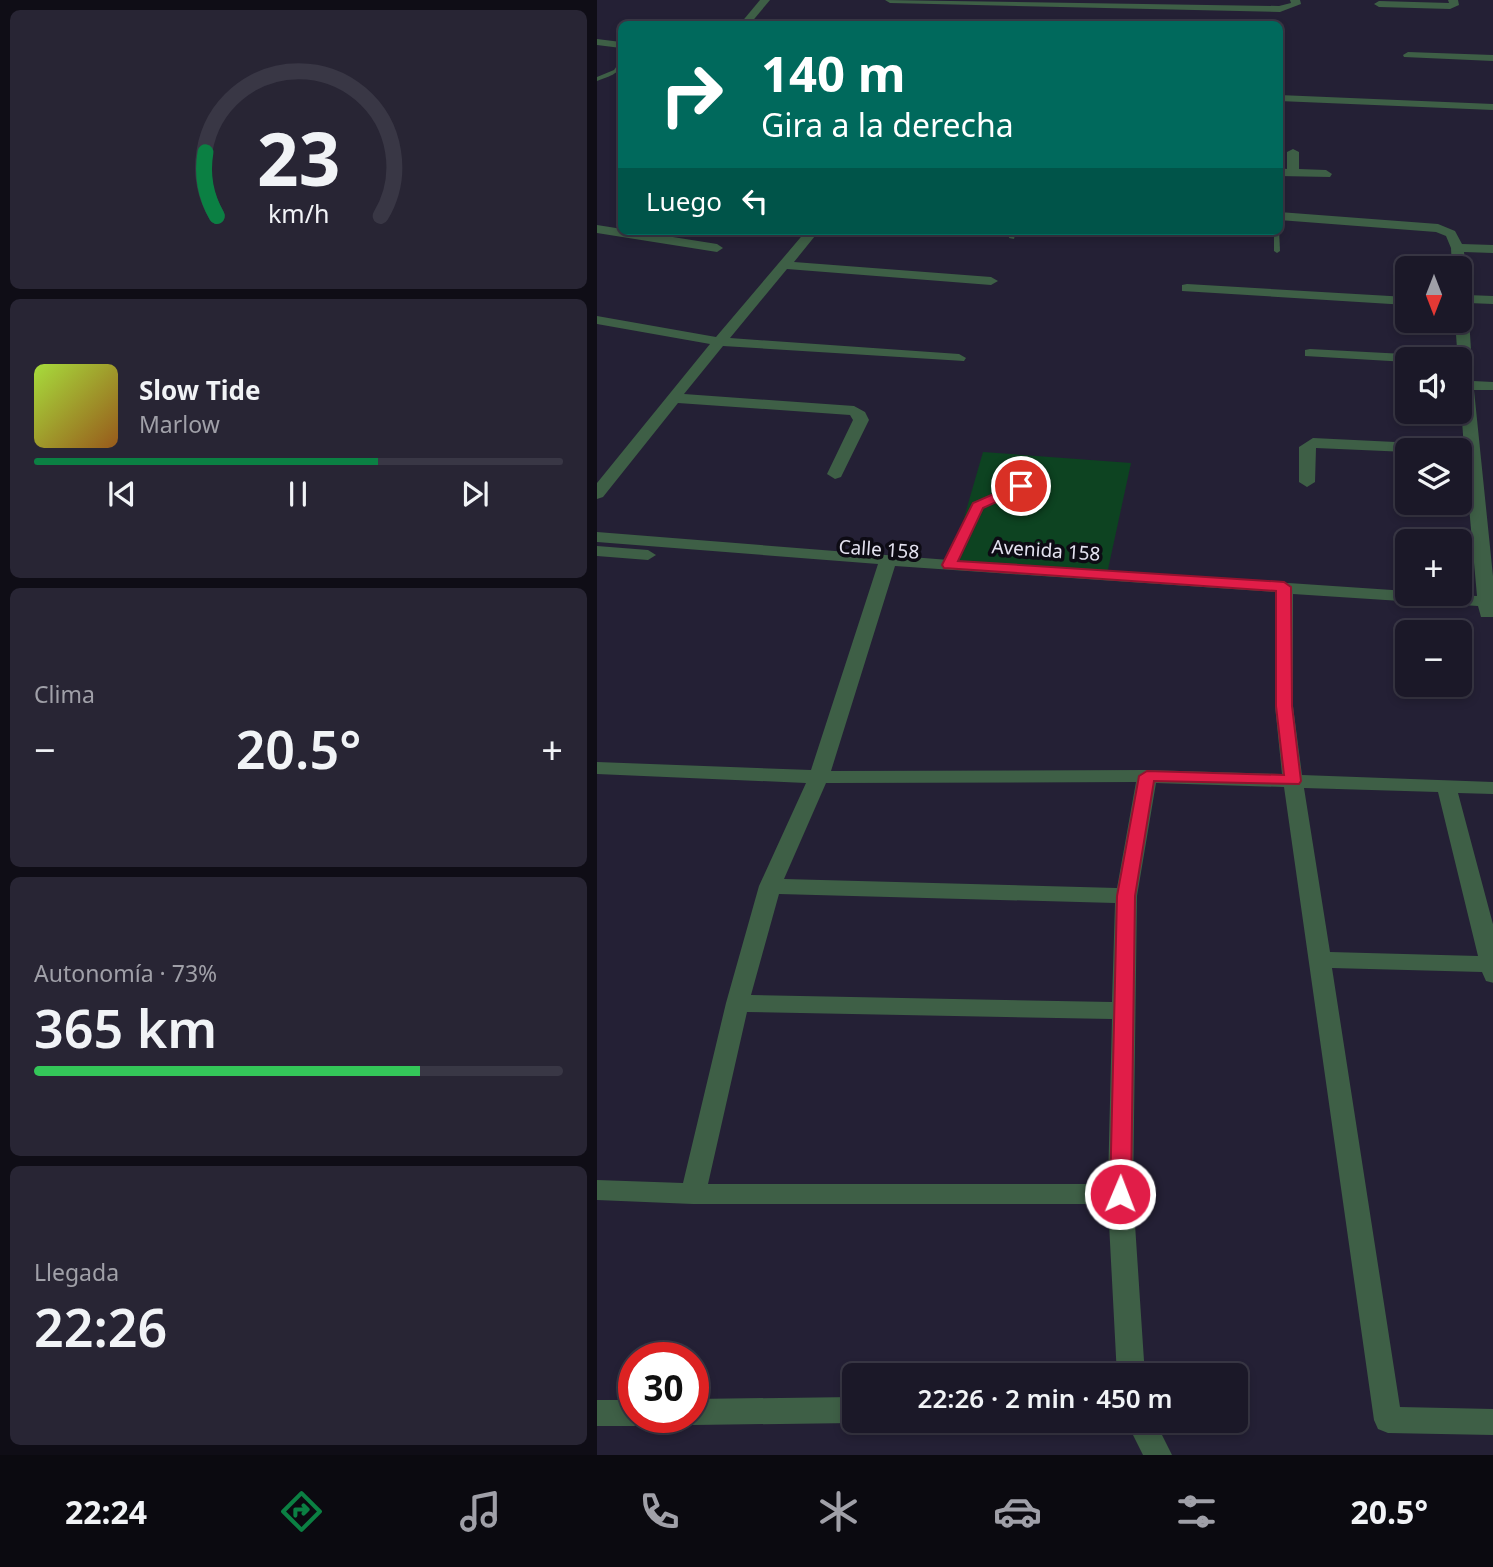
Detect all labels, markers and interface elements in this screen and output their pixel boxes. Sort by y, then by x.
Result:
text: 140 m [761,40,906,106]
icon: right [646,49,737,140]
text: Gira a la derecha [761,103,1014,146]
text: 23 [257,108,340,207]
icon: left [736,182,774,220]
text: Luego [646,183,722,219]
text: km/h [268,195,329,229]
north arrow [1395,256,1472,332]
map controls [1395,256,1472,697]
button: sound [1395,347,1472,424]
text: Slow Tide [139,372,261,408]
text: Marlow [139,408,220,440]
button: layers [1395,438,1472,515]
pin [991,456,1051,516]
icon: arrive [1002,467,1040,505]
icon: previous [103,475,141,513]
icon: pause [279,475,317,513]
icon: next [456,475,494,513]
button: + [1395,529,1472,606]
street label: Calle 158 [838,533,920,565]
street label: Avenida 158 [991,533,1101,567]
button: − [1395,620,1472,697]
text: Clima [34,678,95,710]
text: 20.5° [236,713,361,784]
text: − [34,723,56,775]
text: + [541,723,563,775]
text: Autonomía · 73% [34,957,217,989]
text: 365 km [34,992,217,1063]
position arrow [1083,1157,1157,1231]
text: Llegada [34,1256,119,1288]
text: 22:26 [34,1291,167,1362]
speed limit sign: 30 [618,1342,709,1433]
text: 22:26 · 2 min · 450 m [918,1380,1172,1416]
icon: directions [277,1487,326,1536]
icon: music [456,1487,505,1536]
icon: phone [635,1487,684,1536]
icon: climate [814,1487,863,1536]
icon: car [993,1487,1042,1536]
icon: filters [1172,1487,1221,1536]
text: 22:24 [65,1490,147,1533]
text: 20.5° [1351,1490,1428,1533]

